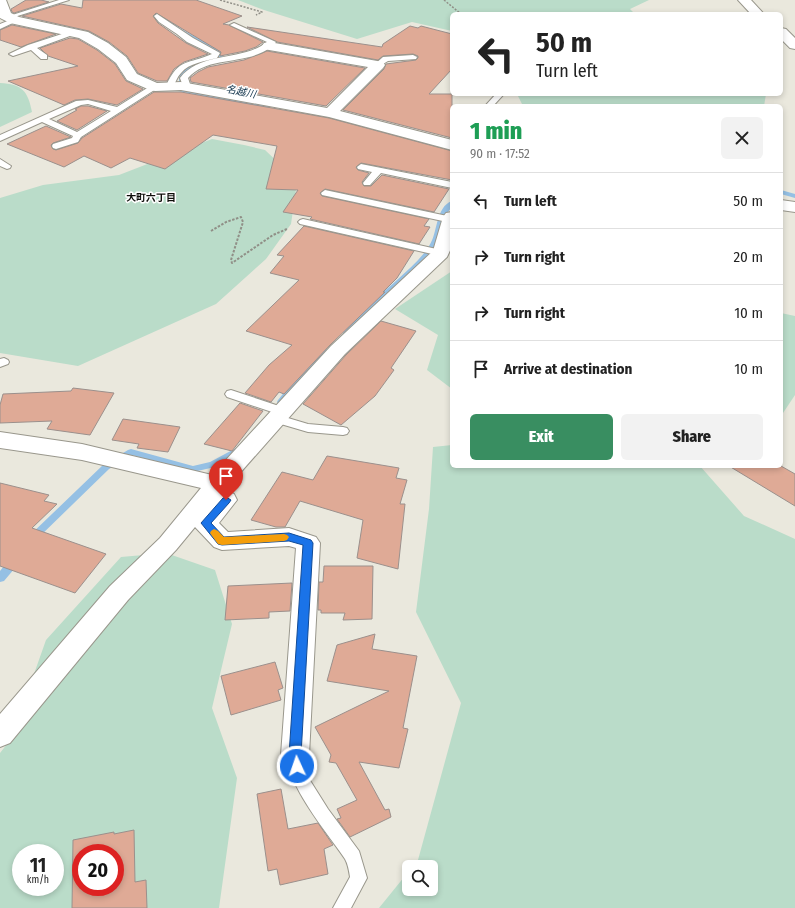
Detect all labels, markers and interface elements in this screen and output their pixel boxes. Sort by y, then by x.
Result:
text: 50 m [536,26,592,59]
icon: left [470,28,522,80]
text: Turn left [536,60,598,82]
water label: 名越川 [225,83,258,101]
text: 1 min [470,117,522,145]
button: close [721,117,763,159]
text: 90 m · 17:52 [470,146,530,161]
icon: left [470,190,492,212]
district label: 大町六丁目 [126,192,176,204]
text: Turn left [504,192,557,210]
text: 50 m [733,192,763,210]
icon: right [470,246,492,268]
text: Turn right [504,248,565,266]
text: 20 m [734,248,763,266]
icon: right [470,302,492,324]
text: Turn right [504,304,565,322]
text: 10 m [734,304,763,322]
icon: arrive [470,358,492,380]
text: Arrive at destination [504,360,632,378]
text: 10 m [734,360,763,378]
button: Exit [470,414,613,460]
button: Share [621,414,763,460]
pin [209,459,243,500]
icon: arrive [215,465,237,487]
position arrow [276,745,318,787]
speed limit sign: 20 [72,844,124,896]
text: 11 [30,853,46,877]
map controls [402,860,438,896]
button: search [402,860,438,896]
text: km/h [27,874,49,886]

